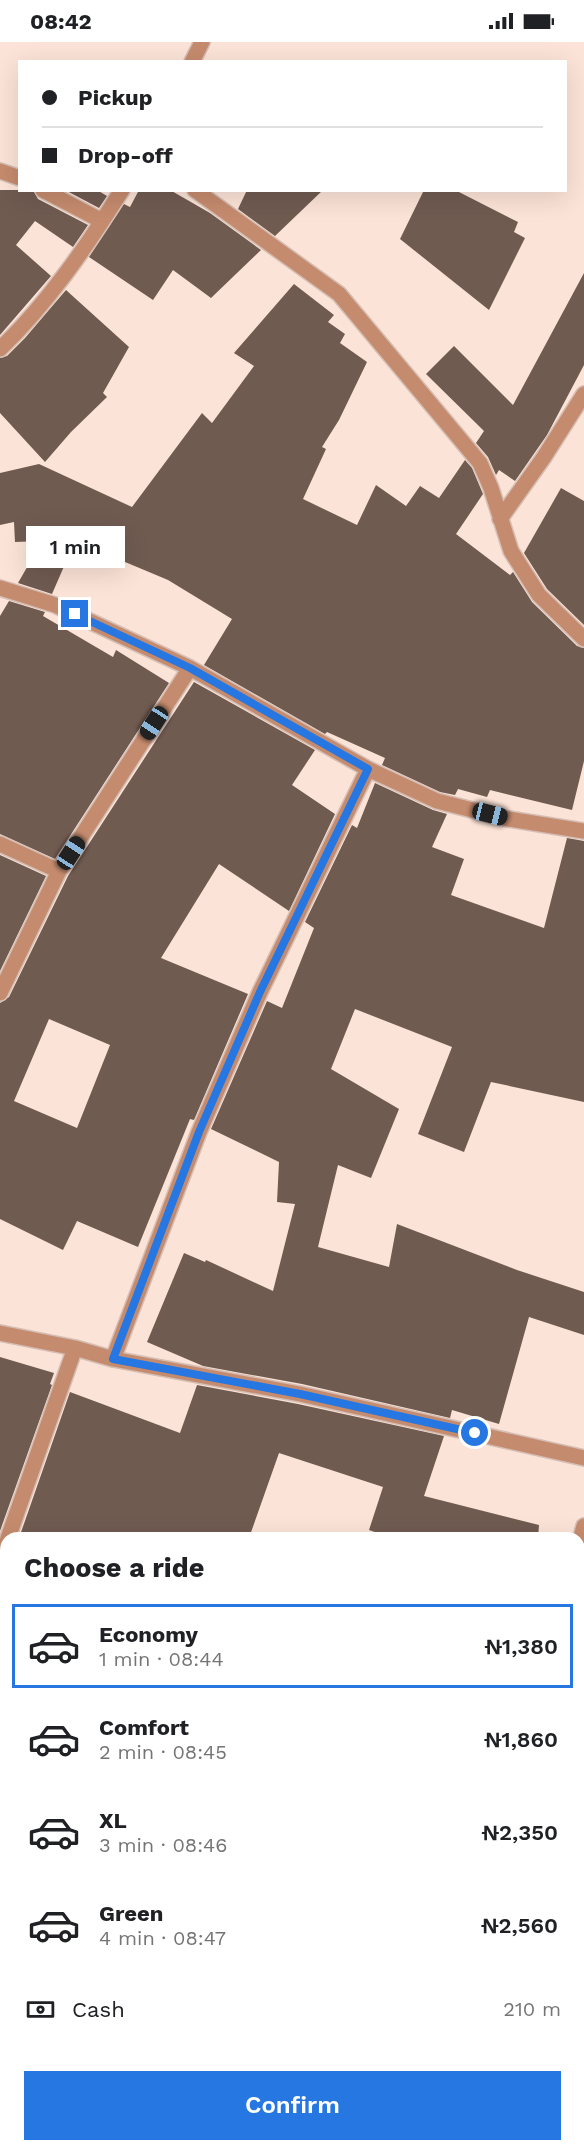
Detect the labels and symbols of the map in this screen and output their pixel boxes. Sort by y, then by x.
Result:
callout: 1 min [26,527,124,569]
route end [61,600,88,627]
car [137,703,171,743]
car [470,801,510,827]
car [54,833,88,873]
route start [461,1419,488,1446]

